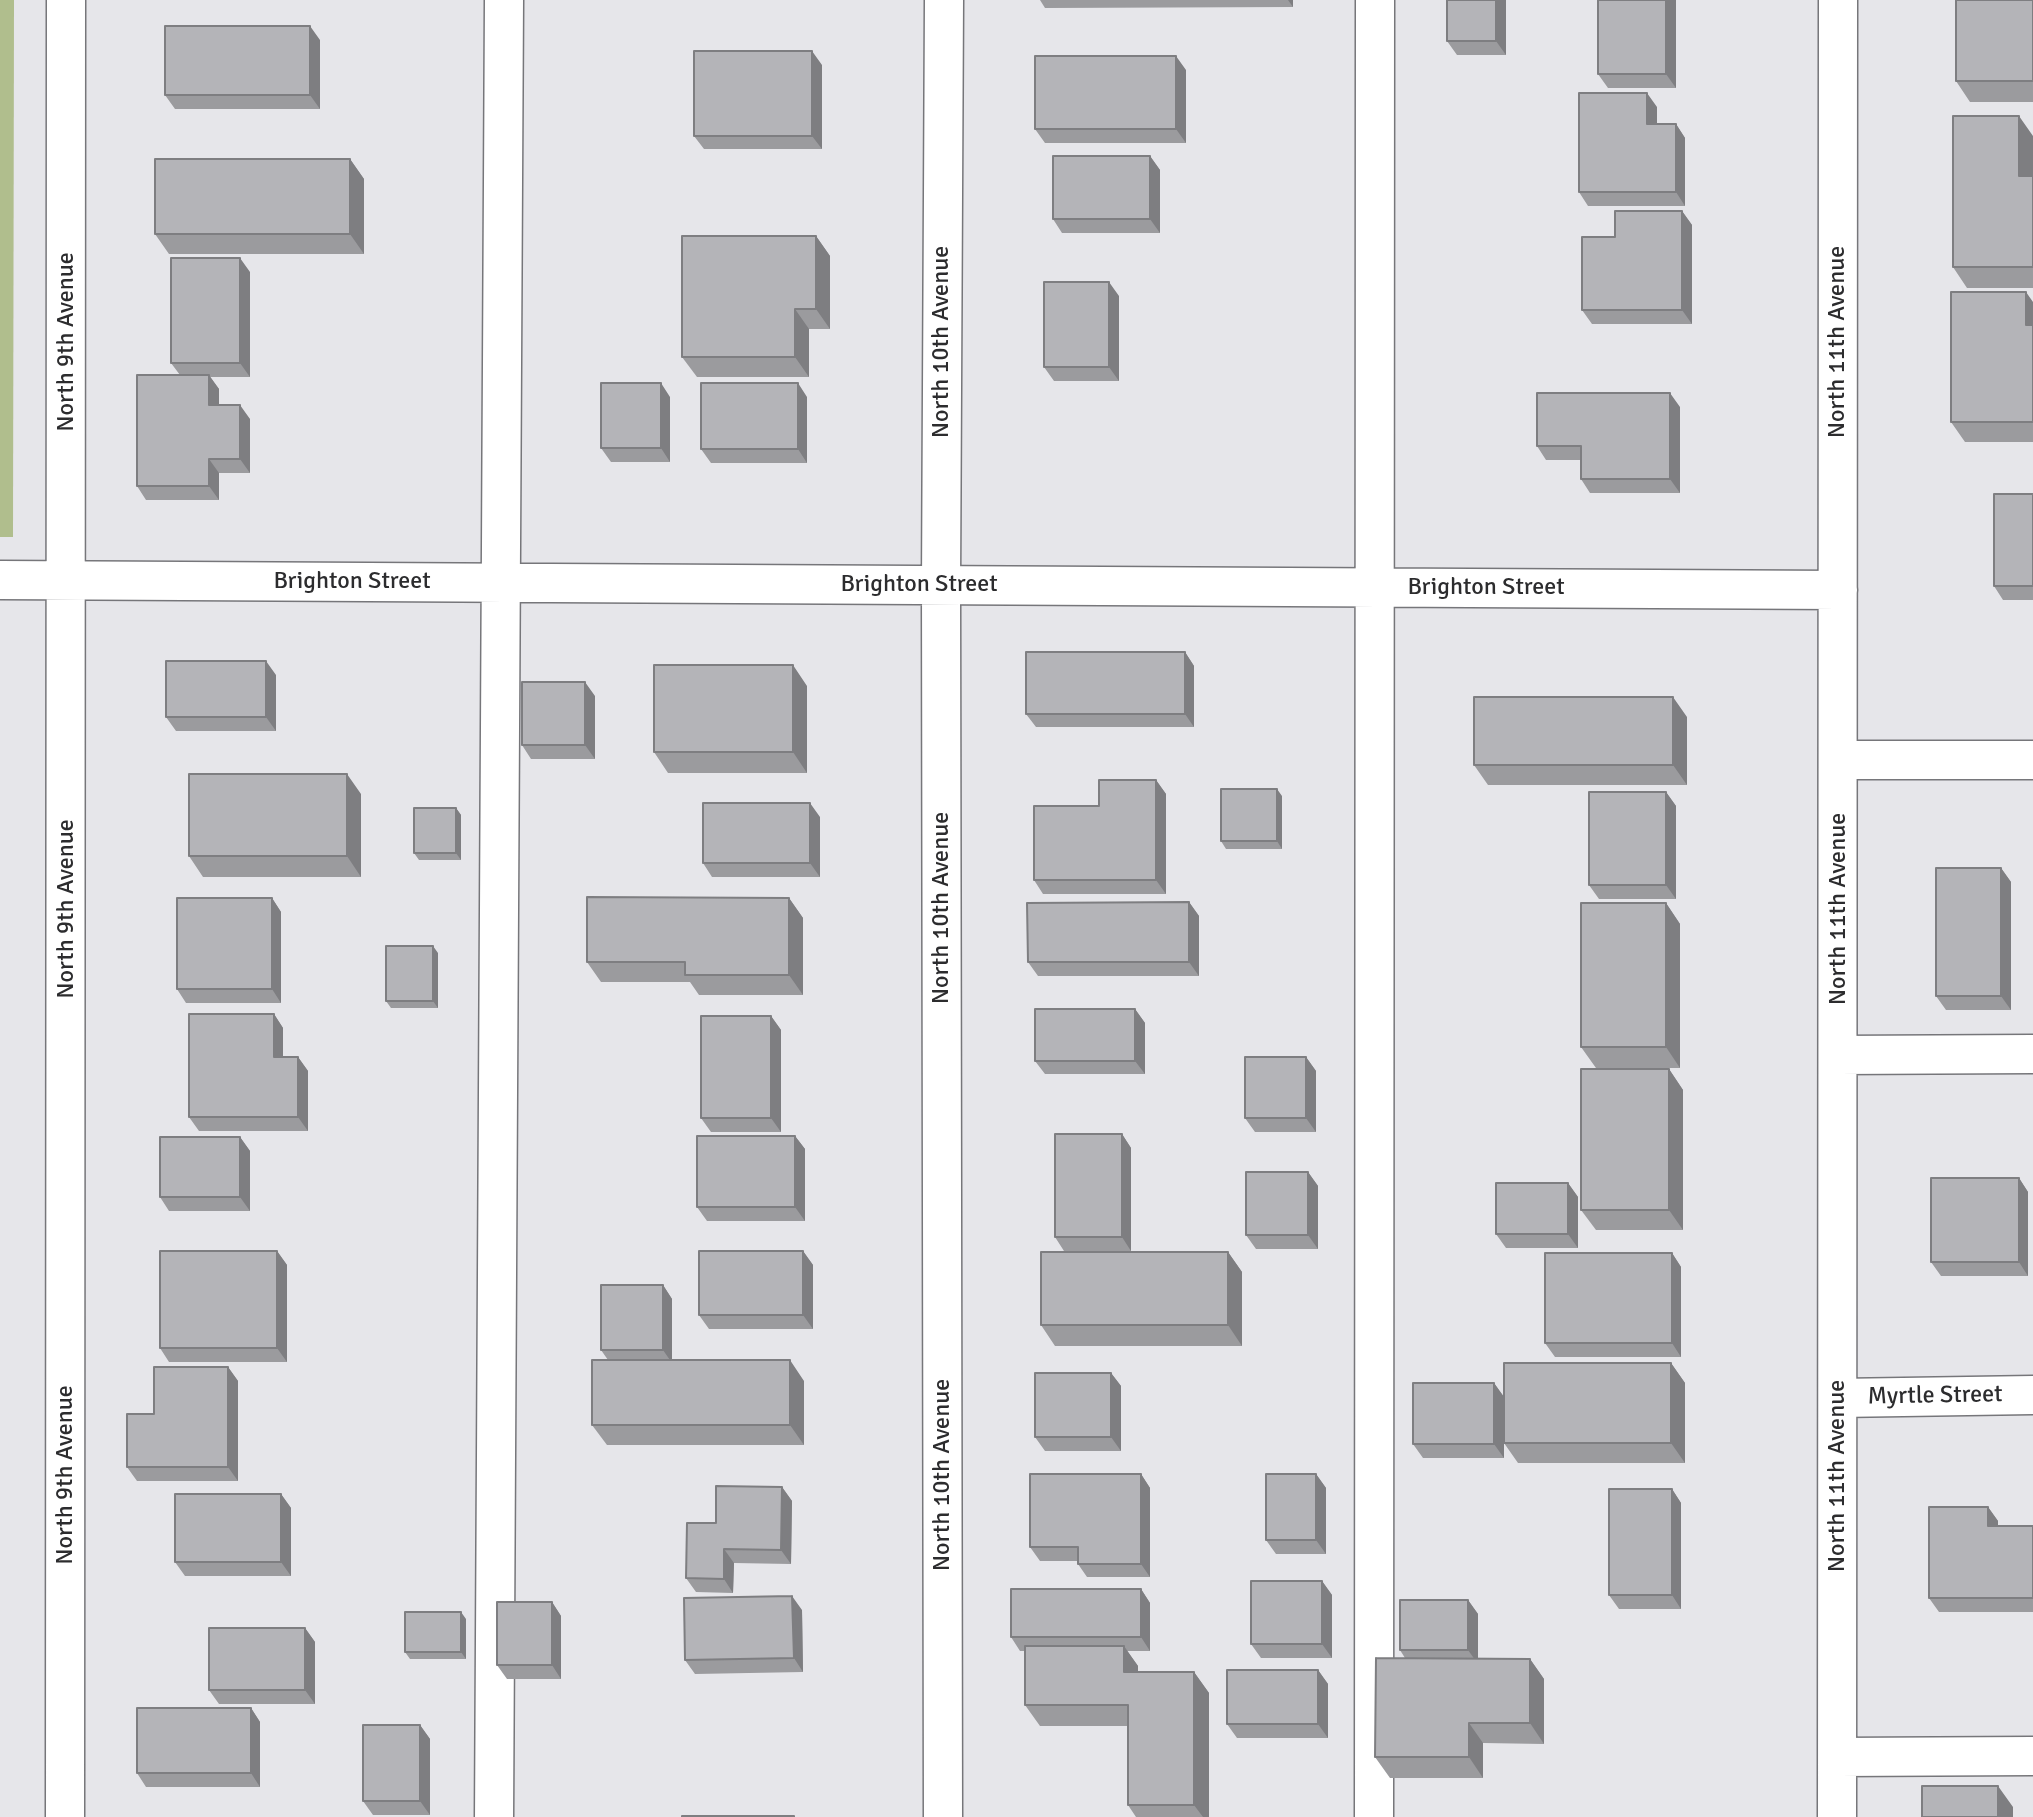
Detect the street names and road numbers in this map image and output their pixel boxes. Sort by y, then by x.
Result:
street label: North 10th Avenue [928,246,956,438]
street label: North 11th Avenue [1824,246,1852,438]
street label: North 9th Avenue [53,252,81,432]
street label: Brighton Street [273,568,431,596]
street label: Brighton Street [840,571,998,599]
street label: Brighton Street [1407,574,1565,602]
street label: North 10th Avenue [928,812,956,1004]
street label: North 11th Avenue [1825,813,1853,1005]
street label: North 9th Avenue [53,819,81,999]
street label: North 10th Avenue [929,1379,957,1571]
street label: North 11th Avenue [1824,1380,1852,1572]
street label: Myrtle Street [1867,1380,2003,1412]
street label: North 9th Avenue [52,1385,80,1565]

